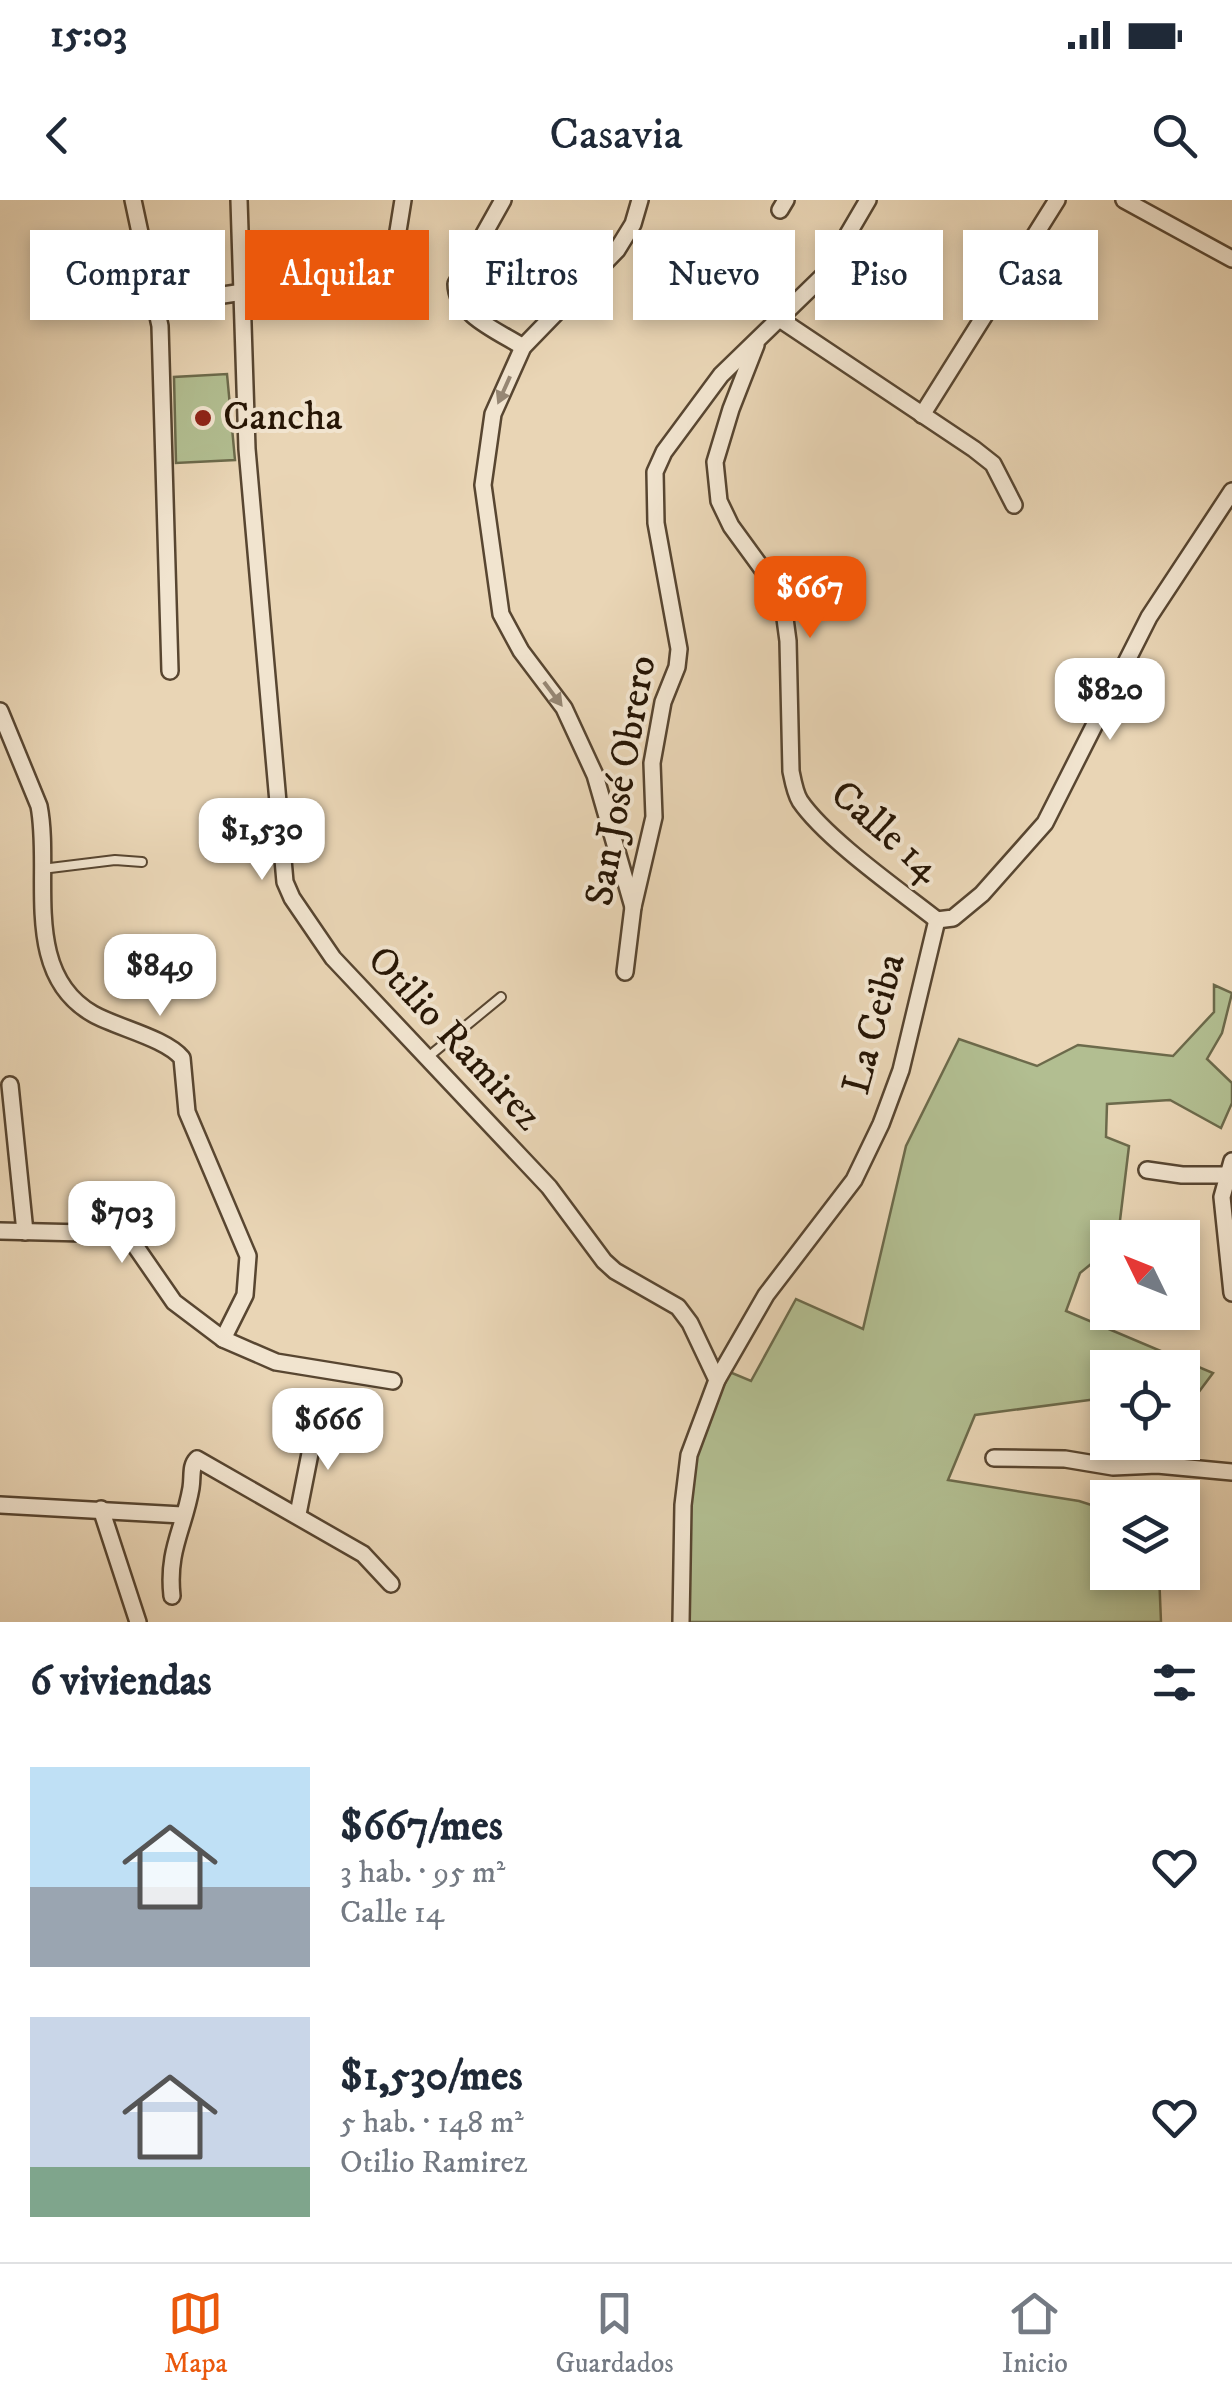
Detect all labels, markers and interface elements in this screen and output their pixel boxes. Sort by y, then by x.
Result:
text: 15:03 [50,11,127,59]
text: Casavia [549,107,683,163]
icon: back [30,108,85,163]
icon: search [1147,108,1202,163]
chip: Comprar [30,230,225,320]
chip: Alquilar [245,230,429,320]
chip: Filtros [449,230,613,320]
chip: Nuevo [633,230,795,320]
chip: Piso [815,230,943,320]
chip: Casa [963,230,1098,320]
one-way arrow [496,375,512,405]
place label: Cancha [223,393,343,443]
marker: Cancha [192,407,214,429]
pin: $667 [751,556,869,641]
text: $667 [776,568,844,608]
street label: San José Obrero [575,652,669,910]
pin: $820 [1051,658,1169,743]
text: $820 [1077,670,1143,710]
one-way arrow [543,681,563,707]
street label: Calle 14 [819,770,951,894]
pin: $1,530 [181,798,343,883]
text: $1,530 [221,810,303,850]
pin: $849 [101,934,219,1019]
street label: Otilio Ramirez [356,936,552,1142]
text: $849 [126,946,194,986]
street label: La Ceiba [832,948,918,1100]
pin: $703 [63,1181,181,1266]
text: $703 [90,1193,154,1233]
north arrow [1090,1220,1200,1330]
map controls [1090,1220,1200,1590]
button: locate [1090,1350,1200,1460]
pin: $666 [269,1388,387,1473]
text: $666 [294,1400,362,1440]
button: layers [1090,1480,1200,1590]
icon: filters [1147,1655,1202,1710]
text: 6 viviendas [30,1656,212,1708]
text: $667/mes [340,1801,503,1853]
icon: home [110,1807,230,1927]
icon: heart [1147,1840,1202,1895]
text: 3 hab. · 95 m² [340,1853,505,1893]
text: Calle 14 [340,1893,444,1933]
text: $1,530/mes [340,2051,522,2103]
icon: home [110,2057,230,2177]
icon: heart [1147,2090,1202,2145]
text: 5 hab. · 148 m² [340,2103,524,2143]
text: Otilio Ramirez [340,2143,528,2183]
tab: Mapa [164,2286,227,2381]
tab: Guardados [556,2286,674,2381]
tab: Inicio [1002,2286,1068,2381]

